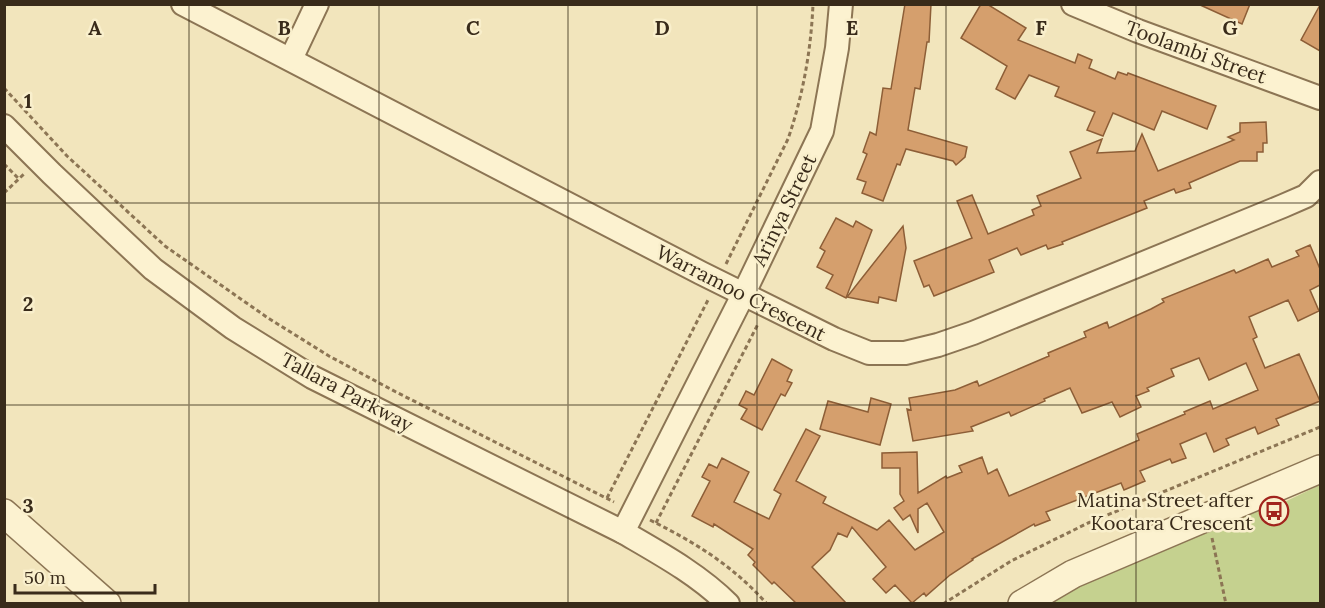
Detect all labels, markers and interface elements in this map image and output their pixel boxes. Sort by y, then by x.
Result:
street label: Toolambi Street [1122,14,1270,89]
text: A [88,15,102,40]
text: B [277,15,291,40]
text: C [466,15,480,40]
text: D [654,15,670,40]
text: E [846,15,858,40]
text: F [1035,15,1047,40]
text: G [1222,15,1238,40]
text: 1 [24,88,32,113]
street label: Arinya Street [745,149,822,271]
street label: Warramoo Crescent [652,239,831,346]
text: 2 [23,291,33,316]
street label: Tallara Parkway [277,346,418,437]
place label: Matina Street after Kootara Crescent [1077,487,1253,535]
text: 3 [22,493,34,518]
bus stop icon: Matina Street after Kootara Crescent [1258,495,1290,527]
scale bar [15,557,154,595]
text: 50 m [24,566,66,589]

